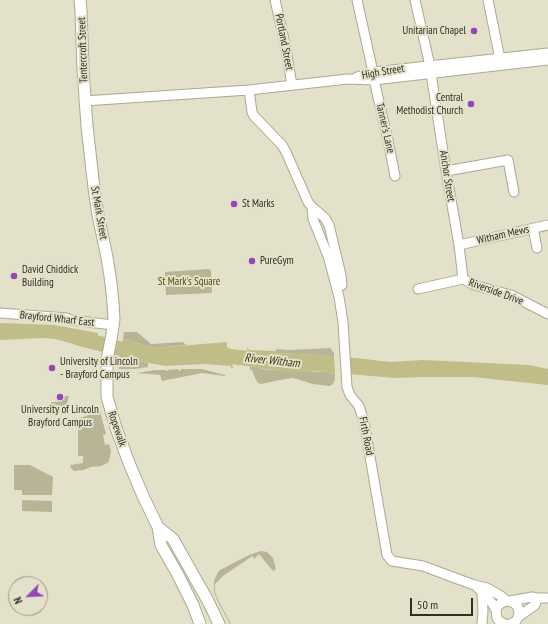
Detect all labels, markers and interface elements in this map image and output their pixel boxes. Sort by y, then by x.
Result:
street label: Portland Street [272,13,296,71]
street label: Tentercroft Street [75,17,91,83]
place label: Unitarian Chapel [402,24,466,38]
marker: Unitarian Chapel [469,26,479,36]
street label: High Street [361,62,405,82]
place label: Central Methodist Church [396,91,463,117]
marker: Central Methodist Church [466,99,476,109]
street label: Tanner's Lane [373,102,397,154]
street label: Anchor Street [436,149,458,203]
street label: St Mark Street [88,185,110,241]
place label: St Marks [242,197,274,211]
marker: St Marks [229,199,239,209]
street label: Witham Mews [476,223,530,247]
place label: PureGym [260,254,294,268]
marker: PureGym [247,256,257,266]
place label: David Chiddick Building [22,263,78,289]
marker: David Chiddick Building [9,271,19,281]
park label: St Mark's Square [158,275,220,289]
street label: Riverside Drive [467,276,525,308]
street label: Brayford Wharf East [19,309,95,329]
water label: River Witham [244,351,300,371]
place label: University of Lincoln - Brayford Campus [60,355,138,381]
marker: University of Lincoln - Brayford Campus [47,363,57,373]
marker: University of Lincoln Brayford Campus [55,392,65,402]
place label: University of Lincoln Brayford Campus [21,403,99,429]
street label: Ropewalk [105,410,129,448]
street label: Firth Road [356,416,376,456]
north arrow [8,576,48,616]
scale bar [412,590,475,616]
text: N [10,595,26,606]
text: 50 m [417,597,438,612]

